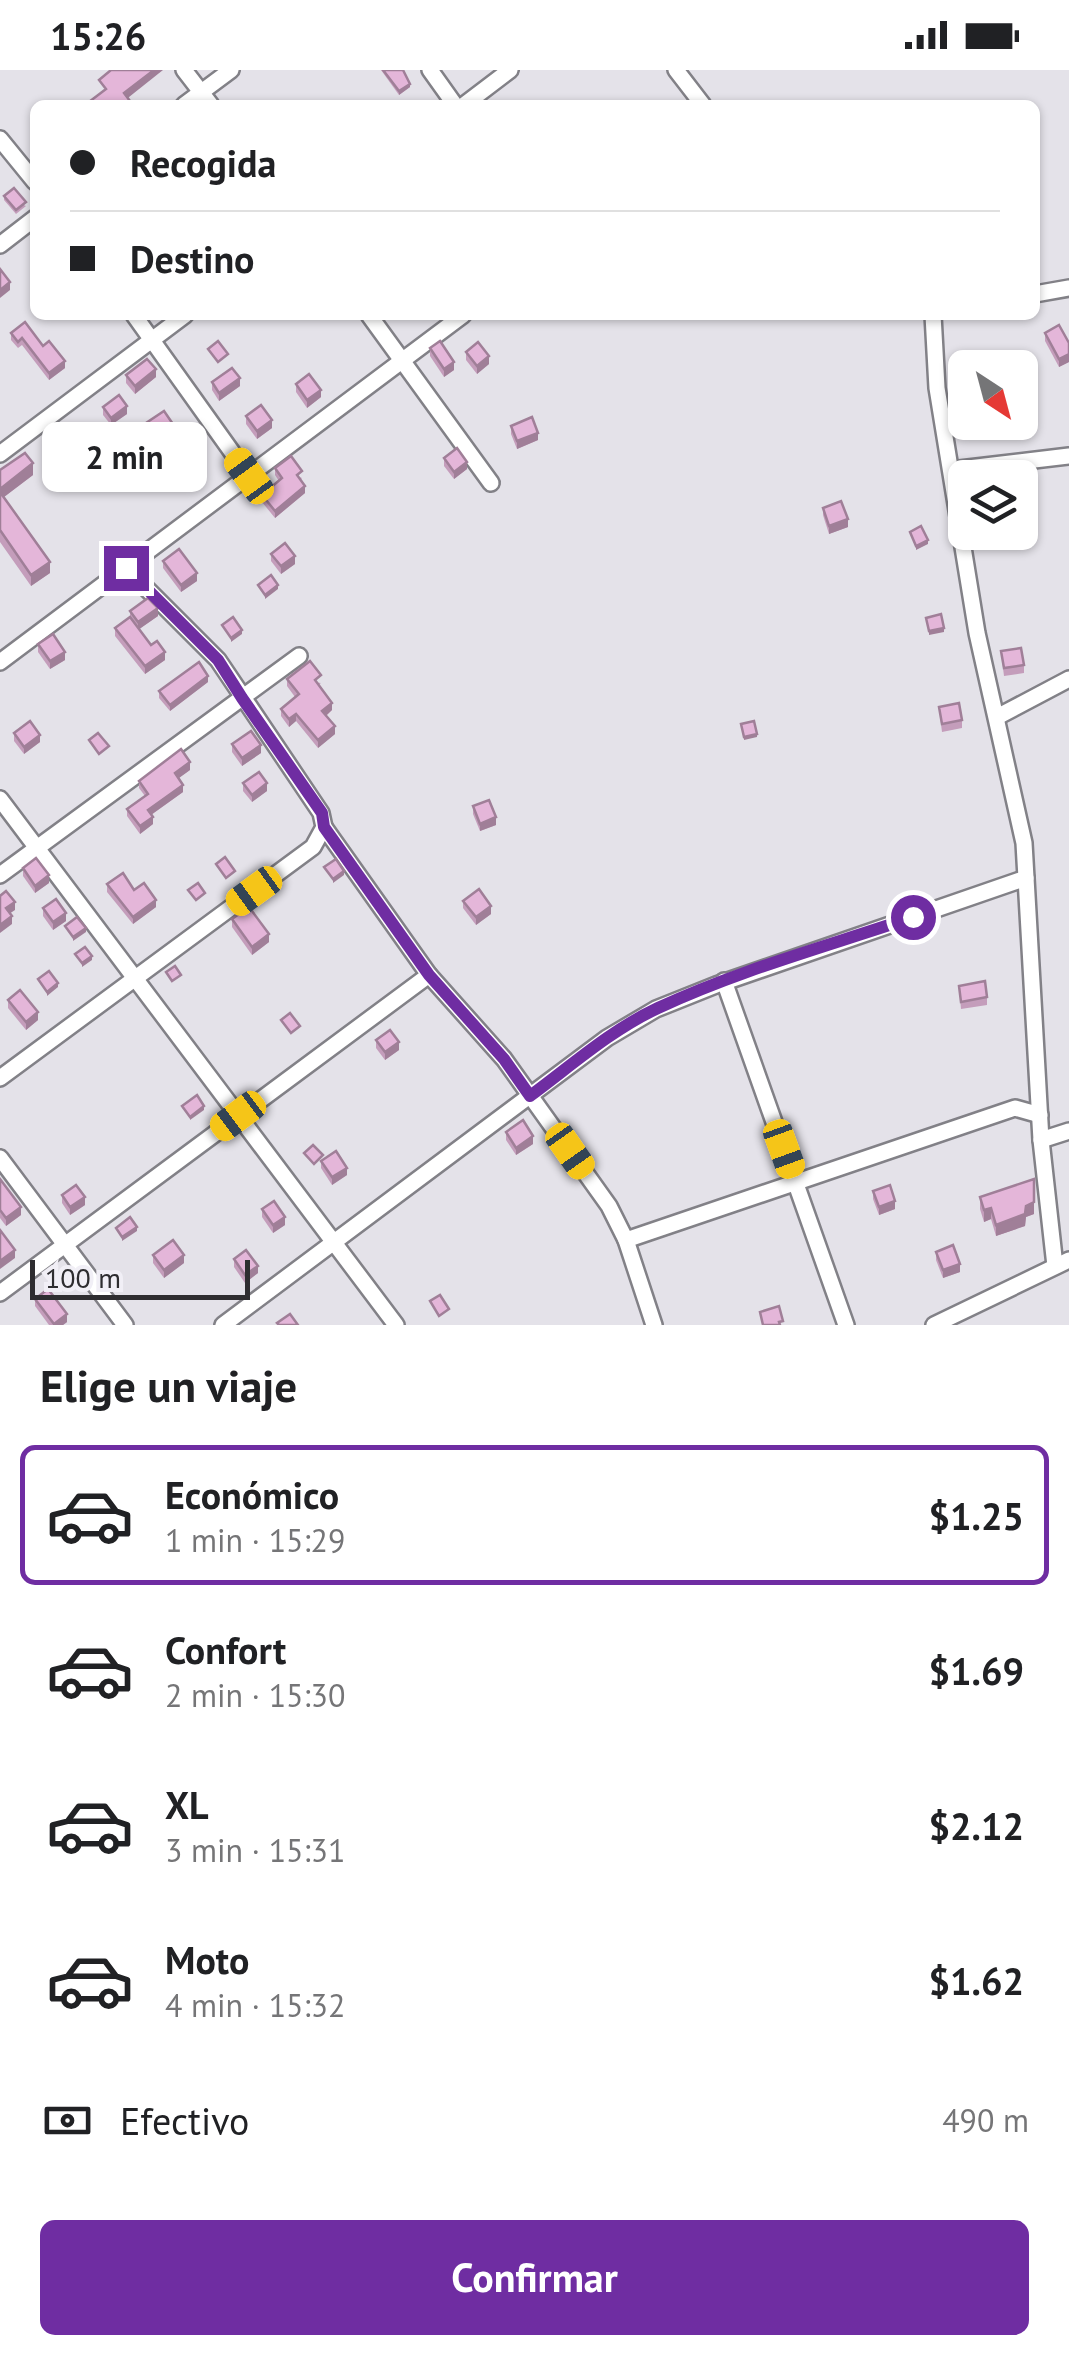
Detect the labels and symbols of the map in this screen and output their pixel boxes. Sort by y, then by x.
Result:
north arrow [948,350,1038,440]
callout: 2 min [44,423,208,493]
car [219,443,279,509]
route end [104,546,149,591]
car [221,861,287,921]
route start [891,895,936,940]
car [205,1086,271,1146]
car [760,1116,808,1182]
car [541,1118,599,1184]
scale bar [30,1255,250,1300]

